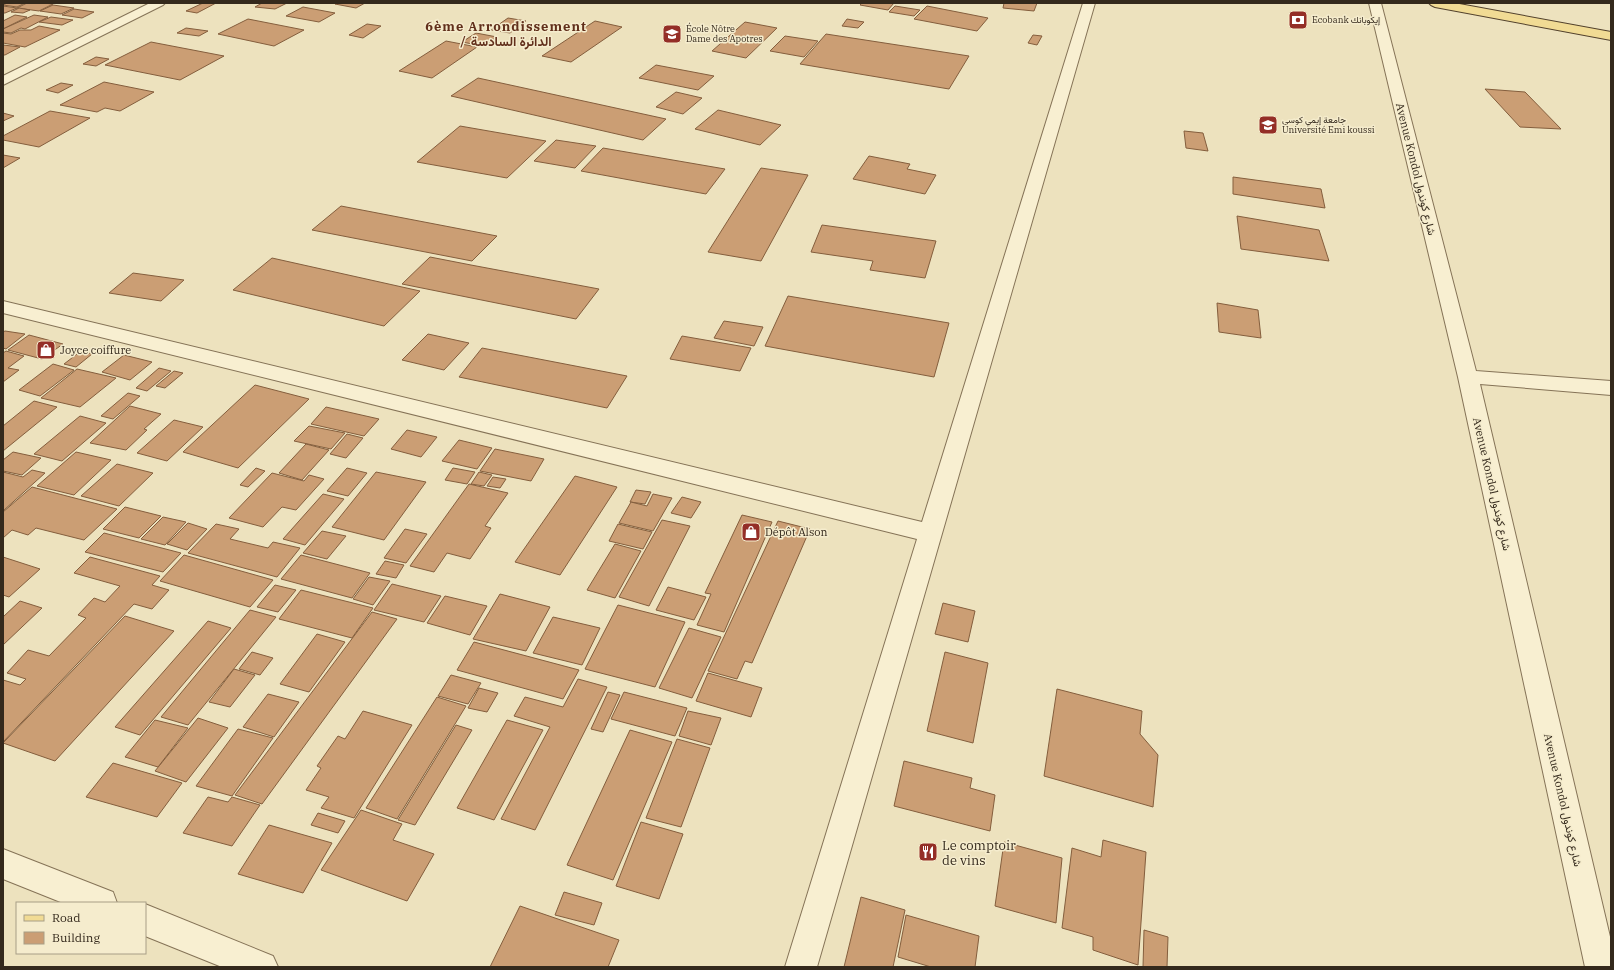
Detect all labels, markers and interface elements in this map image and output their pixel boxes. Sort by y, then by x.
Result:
bank icon: Ecobank إيكوبانك [1287,9,1309,31]
place label: Ecobank إيكوبانك [1312,14,1380,26]
district label: 6ème Arrondissement / الدائرة السادسة [425,18,587,50]
place label: École Nôtre Dame des Apotres [686,22,763,44]
school or university icon: École Nôtre Dame des Apotres [661,23,683,45]
street label: Avenue Kondol شارع كوندول [1392,101,1439,237]
school or university icon: جامعة إيمي كوسي Université Emi koussi [1257,114,1279,136]
place label: جامعة إيمي كوسي Université Emi koussi [1282,114,1375,135]
shop icon: Joyce coiffure [35,339,57,361]
place label: Joyce coiffure [60,343,131,357]
street label: Avenue Kondol شارع كوندول [1469,416,1514,552]
shop icon: Dépôt Alson [740,521,762,543]
place label: Dépôt Alson [765,525,828,539]
street label: Avenue Kondol شارع كوندول [1540,732,1585,868]
place label: Le comptoir de vins [942,837,1016,869]
restaurant icon: Le comptoir de vins [917,841,939,863]
legend [16,902,146,954]
text: Road [52,910,81,925]
text: Building [52,930,100,945]

